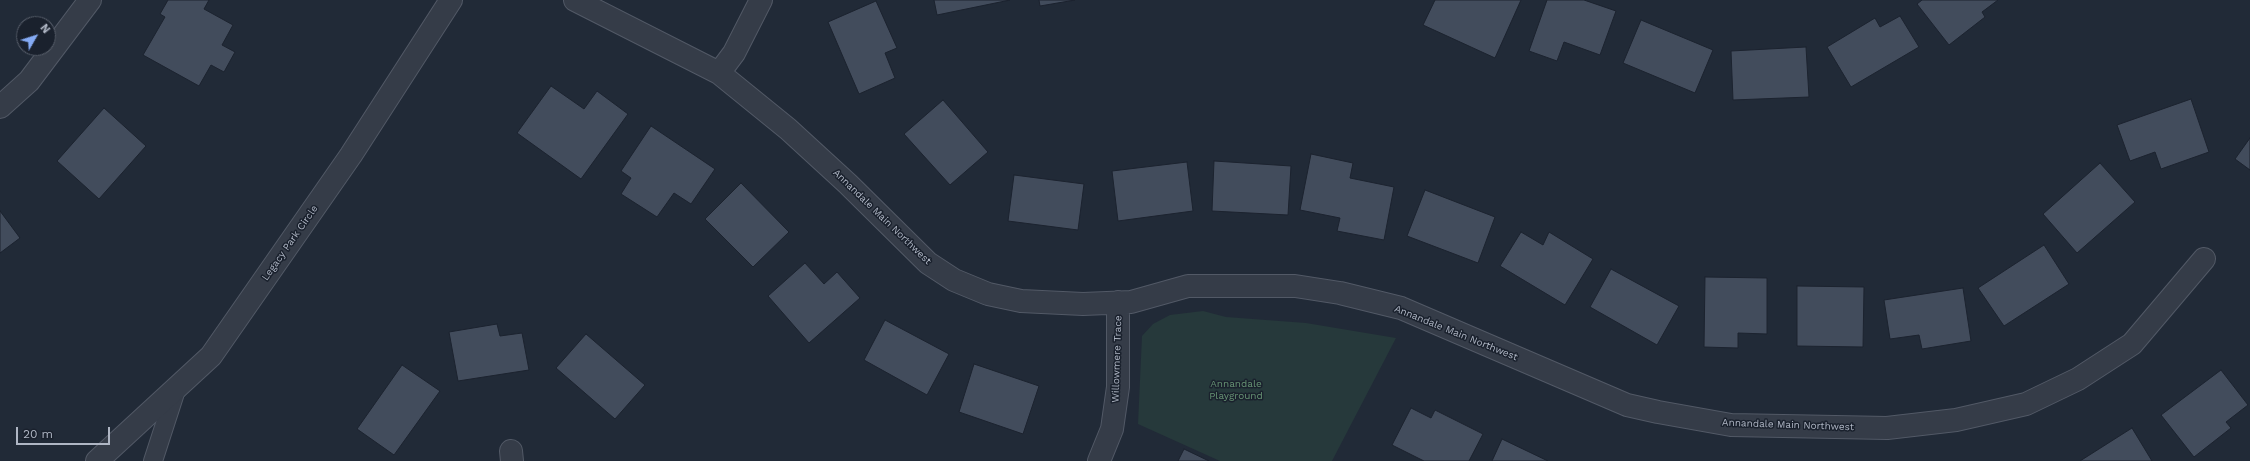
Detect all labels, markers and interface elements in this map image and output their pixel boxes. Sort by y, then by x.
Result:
north arrow [16,16,56,56]
text: N [37,22,53,36]
street label: Annandale Main Northwest [830,167,934,267]
street label: Legacy Park Circle [259,203,321,283]
street label: Annandale Main Northwest [1392,303,1520,363]
street label: Willowmere Trace [1109,315,1125,403]
park label: Annandale Playground [1209,378,1263,402]
street label: Annandale Main Northwest [1722,417,1854,433]
scale bar [18,419,112,445]
text: 20 m [23,427,53,441]

